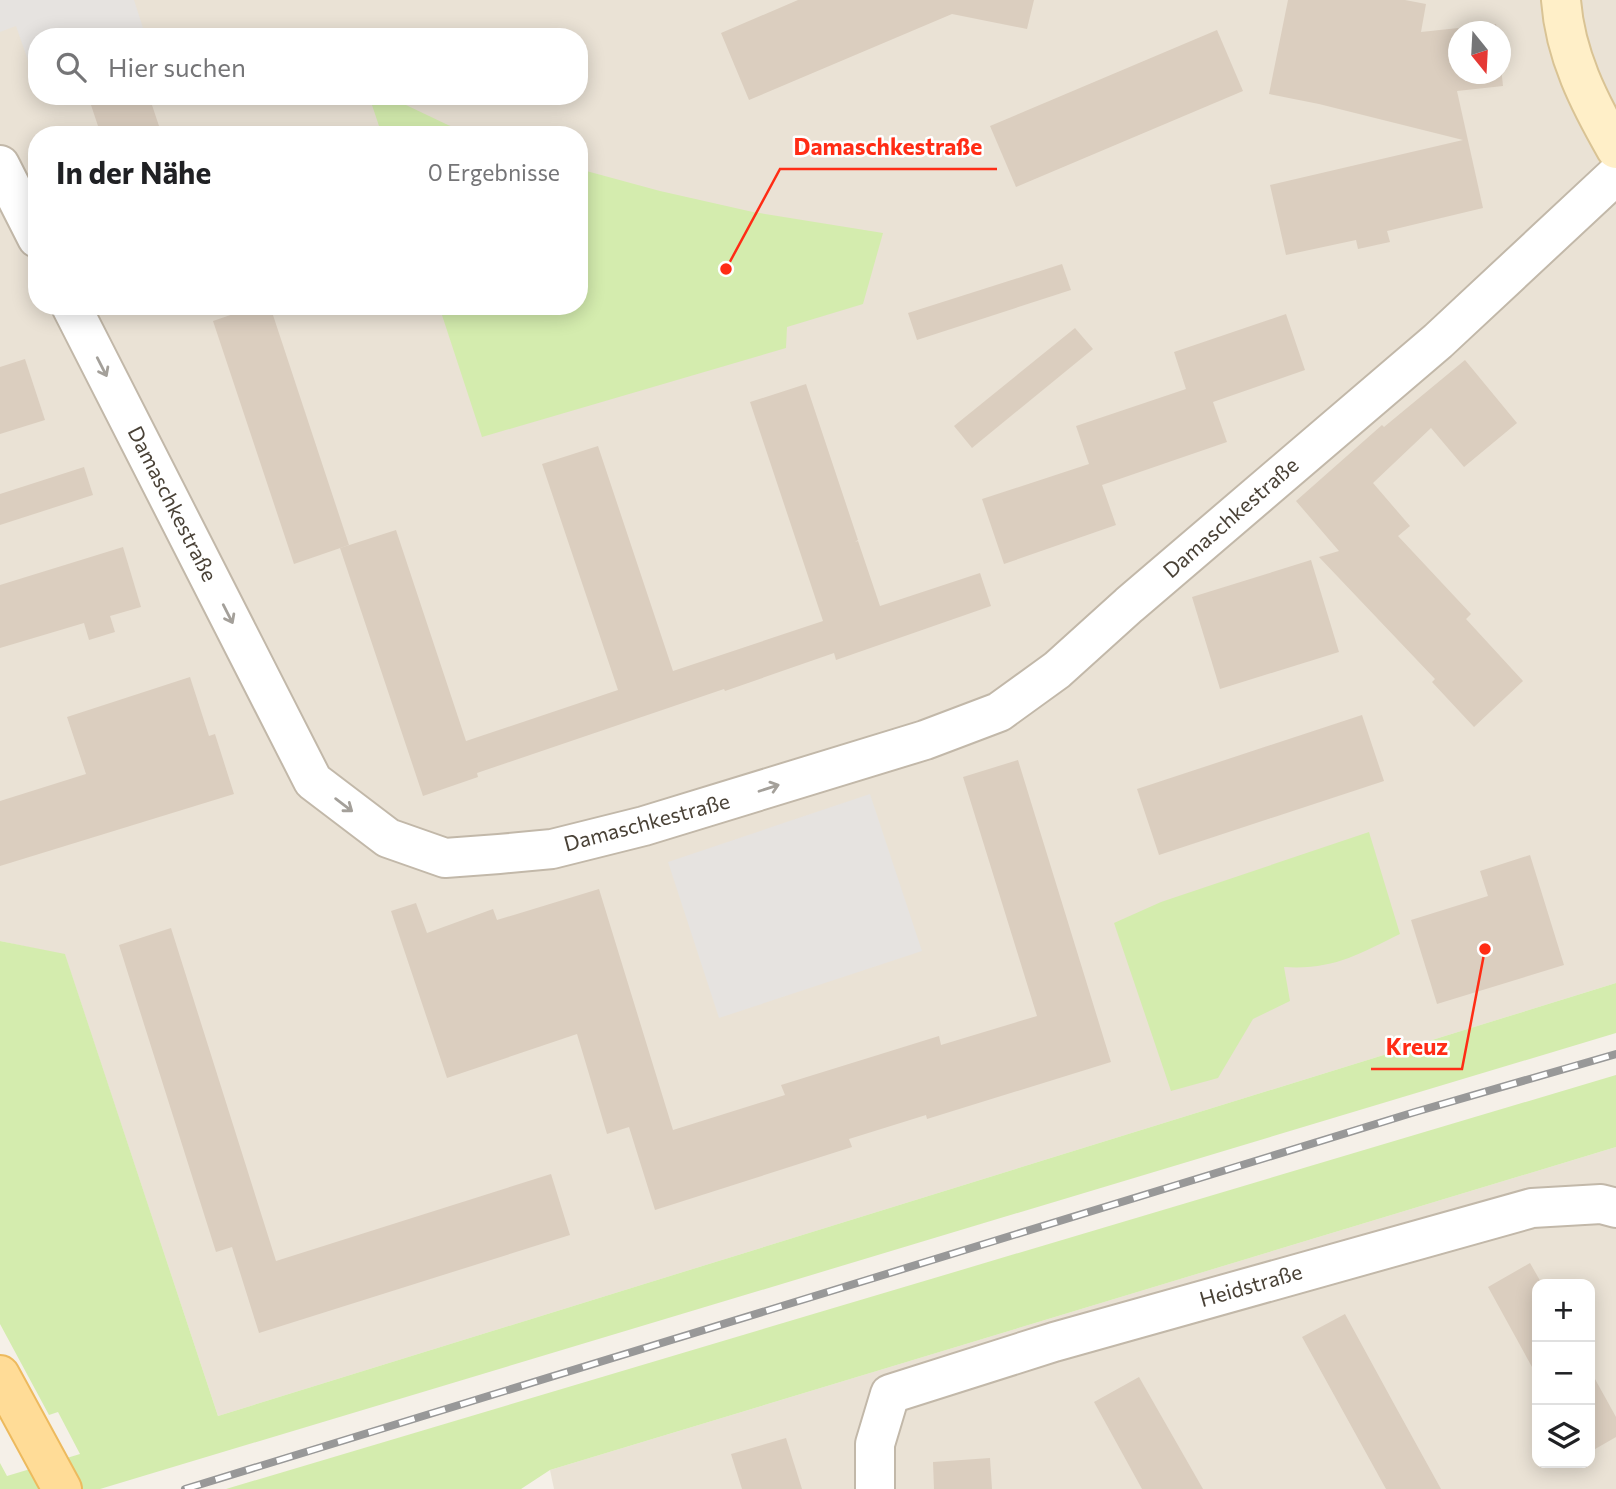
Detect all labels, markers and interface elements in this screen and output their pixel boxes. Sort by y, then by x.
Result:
north arrow [1448,21,1511,84]
search box [28,28,588,105]
icon: search [52,48,90,86]
text: Hier suchen [108,51,246,82]
callout: Damaschkestraße [780,125,997,169]
text: Damaschkestraße [794,132,982,160]
text: In der Nähe [56,153,211,190]
text: 0 Ergebnisse [428,158,560,186]
one-way arrow [96,356,110,377]
street label: Damaschkestraße [123,422,223,585]
street label: Damaschkestraße [1157,451,1303,582]
one-way arrow [221,603,235,623]
one-way arrow [758,781,780,793]
street label: Damaschkestraße [561,787,732,856]
one-way arrow [335,797,354,812]
callout: Kreuz [1371,1025,1462,1069]
text: Kreuz [1386,1032,1448,1060]
street label: Heidstraße [1196,1258,1305,1311]
map controls [1532,1279,1595,1468]
button: + [1532,1279,1595,1342]
button: − [1532,1342,1595,1405]
button: layers [1532,1405,1595,1468]

